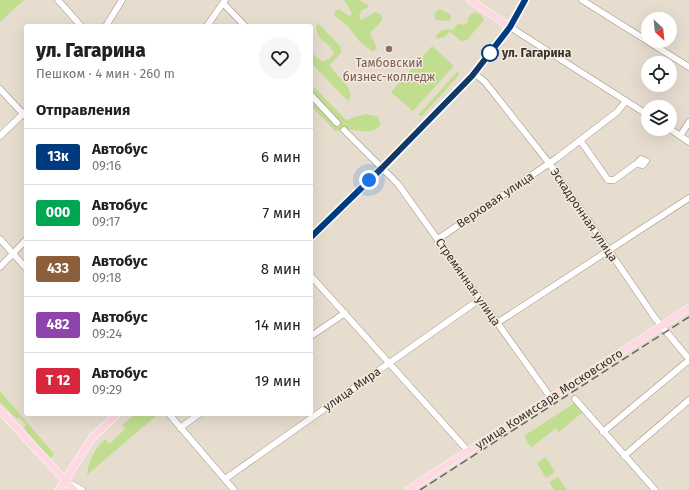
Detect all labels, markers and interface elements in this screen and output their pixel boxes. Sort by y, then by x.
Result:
north arrow [641,12,677,48]
map controls [641,12,677,136]
button: heart [259,37,301,79]
text: ул. Гагарина [36,39,146,62]
marker: Тамбовский бизнес-колледж [384,44,394,54]
marker: ул. Гагарина [481,44,499,62]
place label: ул. Гагарина [501,46,572,60]
place label: Тамбовский бизнес-колледж [343,56,436,84]
button: locate [641,56,677,92]
text: Пешком · 4 мин · 260 m [36,66,175,81]
button: layers [641,100,677,136]
text: Отправления [36,101,130,119]
text: Автобус [92,140,148,158]
text: 13к [47,148,69,165]
text: 6 мин [261,148,301,166]
text: 09:16 [92,158,121,173]
street label: Эскадронная улица [548,166,620,264]
street label: Верховая улица [454,169,536,231]
your location [359,170,379,190]
text: Автобус [92,196,148,214]
text: 000 [46,204,70,221]
text: 7 мин [262,204,301,222]
text: 09:17 [92,214,120,229]
street label: Стремянная улица [432,235,504,329]
text: Автобус [92,252,148,270]
text: 433 [47,260,69,277]
text: 8 мин [261,260,301,278]
text: 09:18 [92,270,121,285]
text: Автобус [92,308,148,326]
text: 482 [46,316,70,333]
text: 14 мин [255,316,301,334]
text: 09:24 [92,326,122,341]
street label: улица Комиссара Московского [473,346,625,452]
text: Автобус [92,364,148,382]
street label: улица Мира [321,364,383,414]
text: Т 12 [46,372,70,389]
text: 19 мин [255,372,301,390]
text: 09:29 [92,382,122,397]

